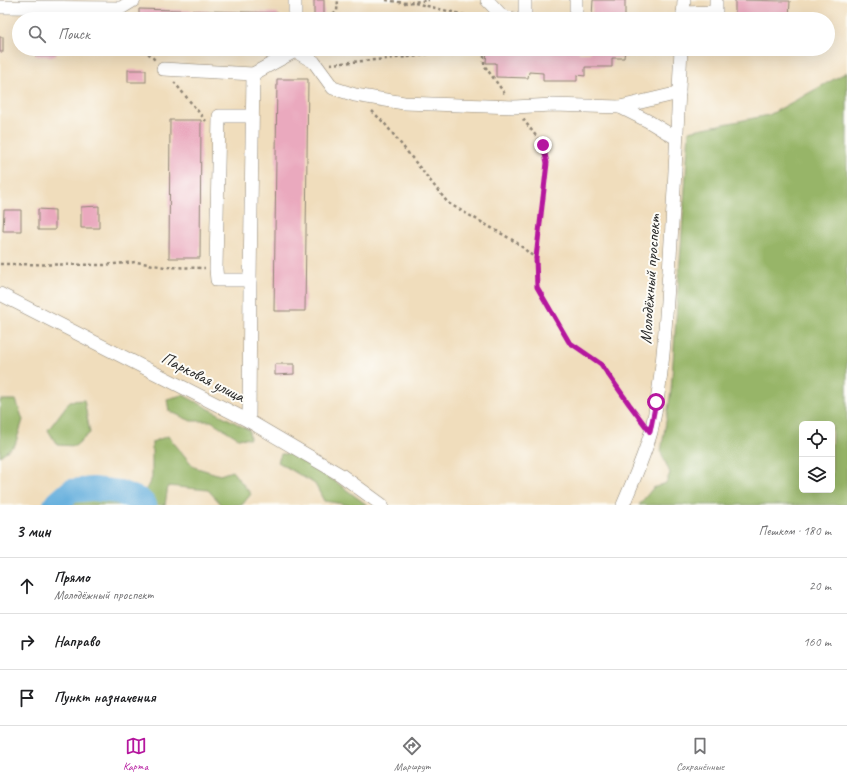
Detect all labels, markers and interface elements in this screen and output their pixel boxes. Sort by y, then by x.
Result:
search box [12,12,835,56]
icon: search [26,23,48,45]
text: Поиск [58,25,90,44]
route end [534,136,552,154]
street label: Молодёжный проспект [635,213,665,345]
street label: Парковая улица [158,347,250,408]
route start [647,393,665,411]
map controls [799,421,835,493]
button: locate [799,421,835,457]
button: layers [799,457,835,493]
text: 3 мин [16,521,51,542]
text: Пешком · 180 m [758,523,831,539]
text: Прямо [54,568,90,587]
icon: ahead [16,575,38,597]
text: 20 m [809,578,831,594]
text: Молодёжный проспект [54,587,153,603]
icon: right [16,631,38,653]
text: Направо [54,632,100,651]
text: 160 m [803,634,831,650]
icon: arrive [16,687,38,709]
text: Пункт назначения [54,688,156,707]
tab: Карта [123,735,148,773]
tab: Маршрут [394,735,430,773]
tab: Сохранённые [676,735,724,773]

